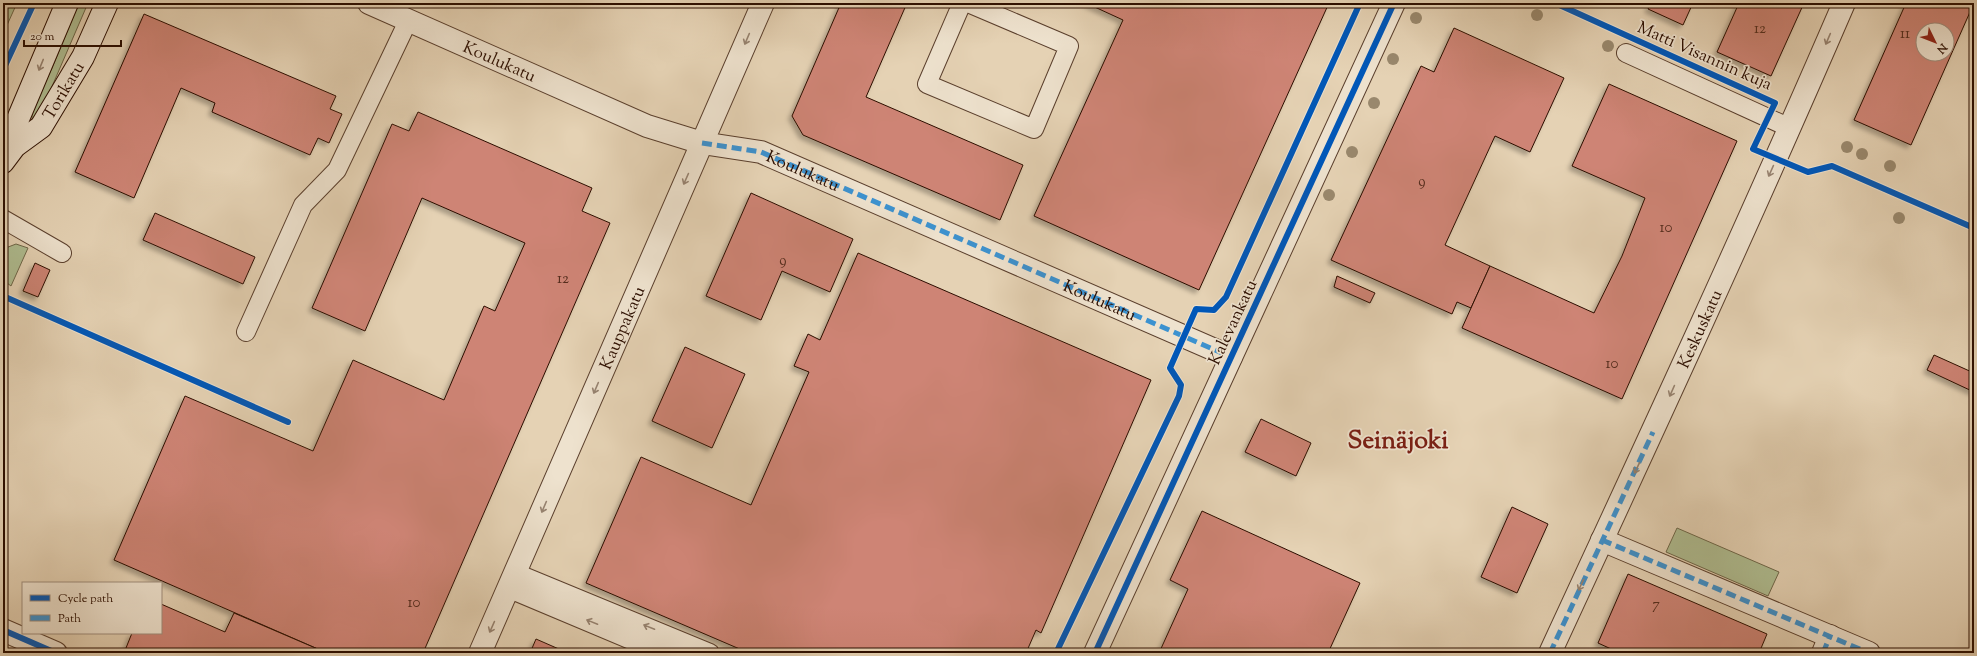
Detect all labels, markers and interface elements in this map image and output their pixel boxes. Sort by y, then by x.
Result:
street label: Matti Visannin kuja [1633,16,1776,97]
house number: 12 [1754,19,1766,40]
scale bar [24,22,121,48]
north arrow [1915,22,1955,62]
house number: 11 [1900,24,1910,45]
text: 20 m [30,28,55,46]
one-way arrow [743,32,751,44]
one-way arrow [1824,32,1832,44]
street label: Koulukatu [459,36,539,89]
text: N [1933,39,1951,57]
street label: Torikatu [38,58,91,125]
one-way arrow [37,59,45,71]
street label: Koulukatu [762,146,843,199]
one-way arrow [1767,165,1774,177]
one-way arrow [682,172,689,184]
house number: 9 [1418,172,1426,193]
house number: 10 [1660,218,1673,239]
house number: 9 [779,251,787,272]
house number: 12 [557,269,569,290]
street label: Koulukatu [1059,275,1140,328]
street label: Kalevankatu [1204,276,1264,369]
street label: Kauppakatu [595,283,652,374]
street label: Keskuskatu [1673,286,1730,373]
house number: 10 [1606,354,1619,375]
one-way arrow [592,382,599,394]
one-way arrow [1667,385,1675,397]
district label: Seinäjoki [1348,424,1448,460]
one-way arrow [1632,461,1640,473]
one-way arrow [540,501,548,513]
one-way arrow [1577,579,1585,591]
legend [22,582,162,634]
text: Cycle path [58,590,113,608]
house number: 10 [408,593,421,614]
house number: 7 [1652,595,1660,616]
text: Path [58,610,81,628]
one-way arrow [586,618,598,625]
one-way arrow [488,620,495,632]
one-way arrow [644,623,656,631]

